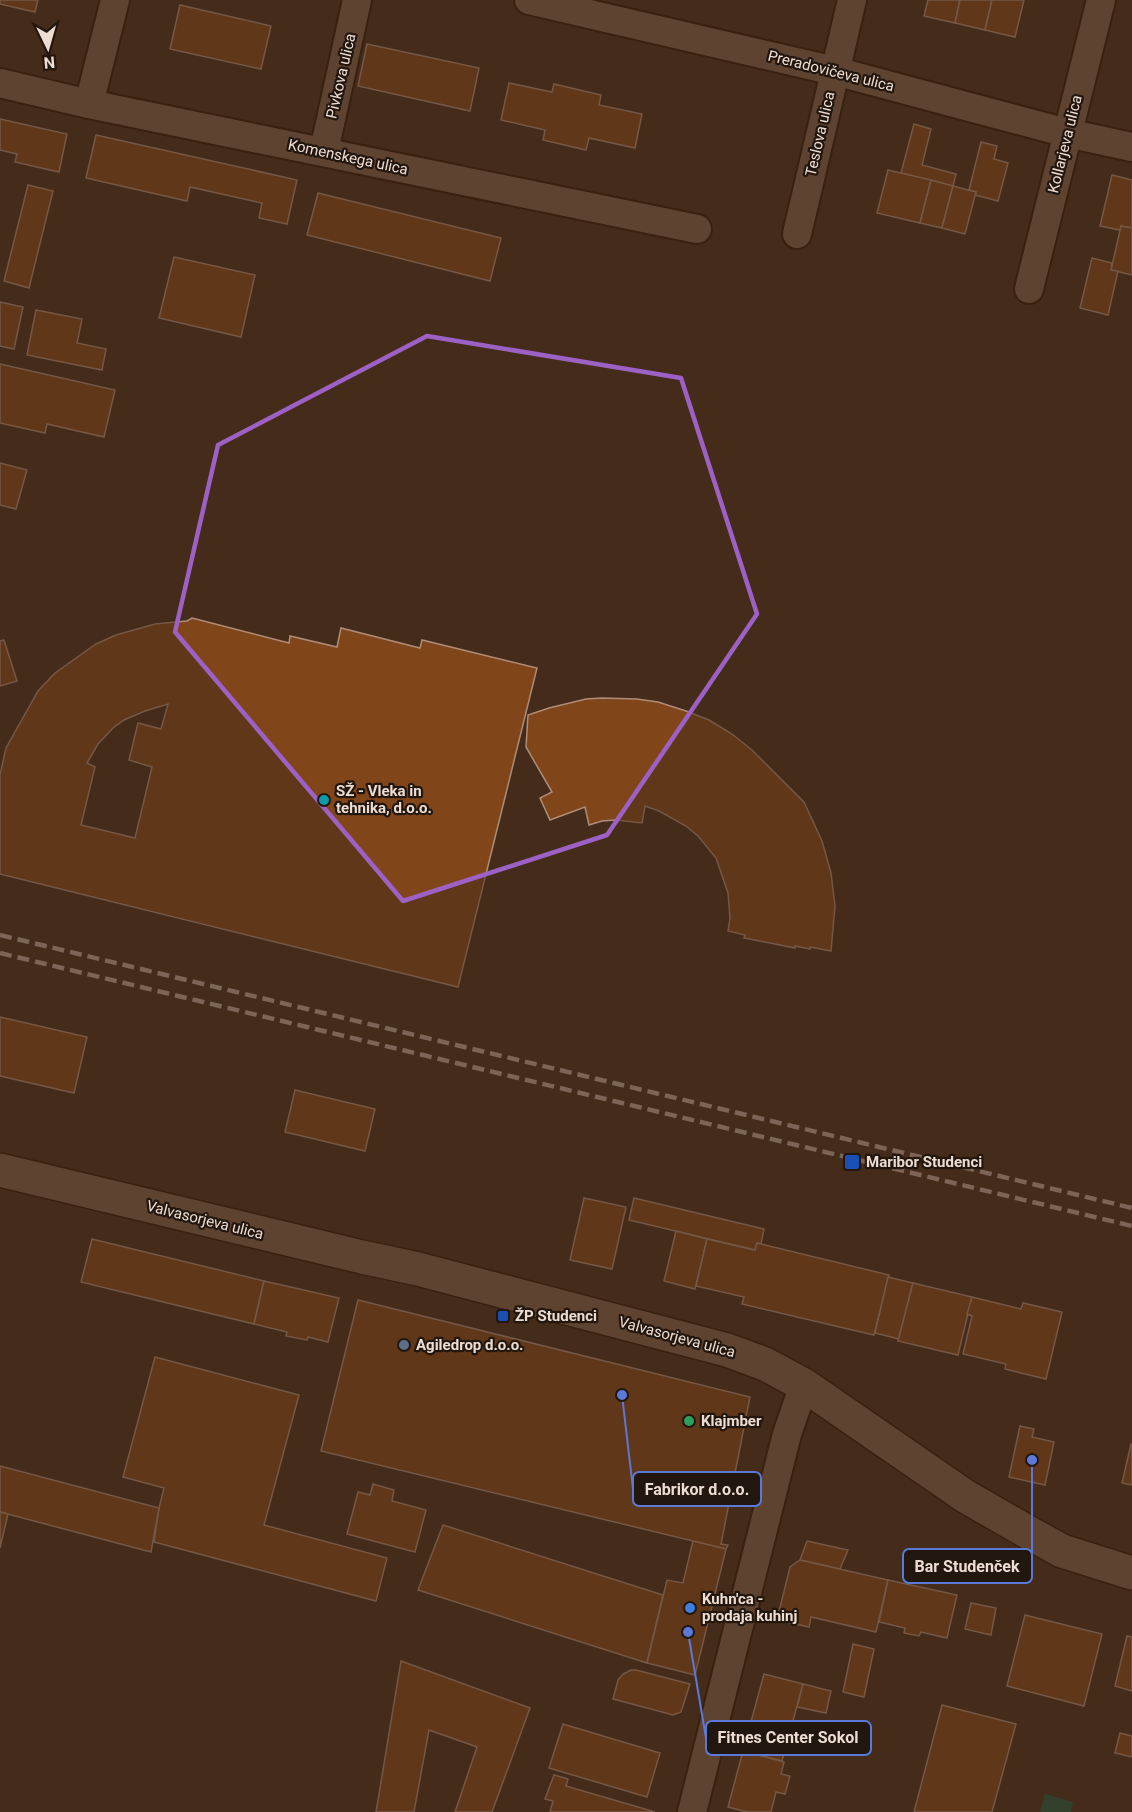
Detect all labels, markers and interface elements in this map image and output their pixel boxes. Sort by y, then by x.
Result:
north arrow [18,18,78,78]
street label: Pivkova ulica [322,32,360,120]
street label: Preradovičeva ulica [766,47,896,95]
text: N [43,52,56,72]
street label: Teslova ulica [801,90,839,178]
street label: Kollarjeva ulica [1044,93,1086,195]
street label: Komenskega ulica [286,135,410,179]
place label: SŽ - Vleka in tehnika, d.o.o. [336,782,432,817]
marker: SŽ - Vleka in tehnika, d.o.o. [317,793,331,807]
marker: Maribor Studenci [843,1153,861,1171]
place label: Maribor Studenci [866,1153,982,1171]
street label: Valvasorjeva ulica [145,1197,265,1243]
place label: ŽP Studenci [515,1307,597,1325]
marker: ŽP Studenci [496,1309,510,1323]
street label: Valvasorjeva ulica [617,1313,737,1361]
place label: Agiledrop d.o.o. [416,1336,523,1354]
marker: Agiledrop d.o.o. [397,1338,411,1352]
place label: Klajmber [701,1412,762,1430]
marker: Klajmber [682,1414,696,1428]
callout: Fabrikor d.o.o. [633,1472,761,1506]
text: Fabrikor d.o.o. [645,1480,749,1499]
callout: Bar Studenček [903,1549,1032,1583]
text: Bar Studenček [915,1557,1020,1576]
place label: Kuhn'ca - prodaja kuhinj [702,1590,797,1625]
marker: Kuhn'ca - prodaja kuhinj [683,1601,697,1615]
callout: Fitnes Center Sokol [706,1721,871,1755]
text: Fitnes Center Sokol [718,1728,858,1747]

